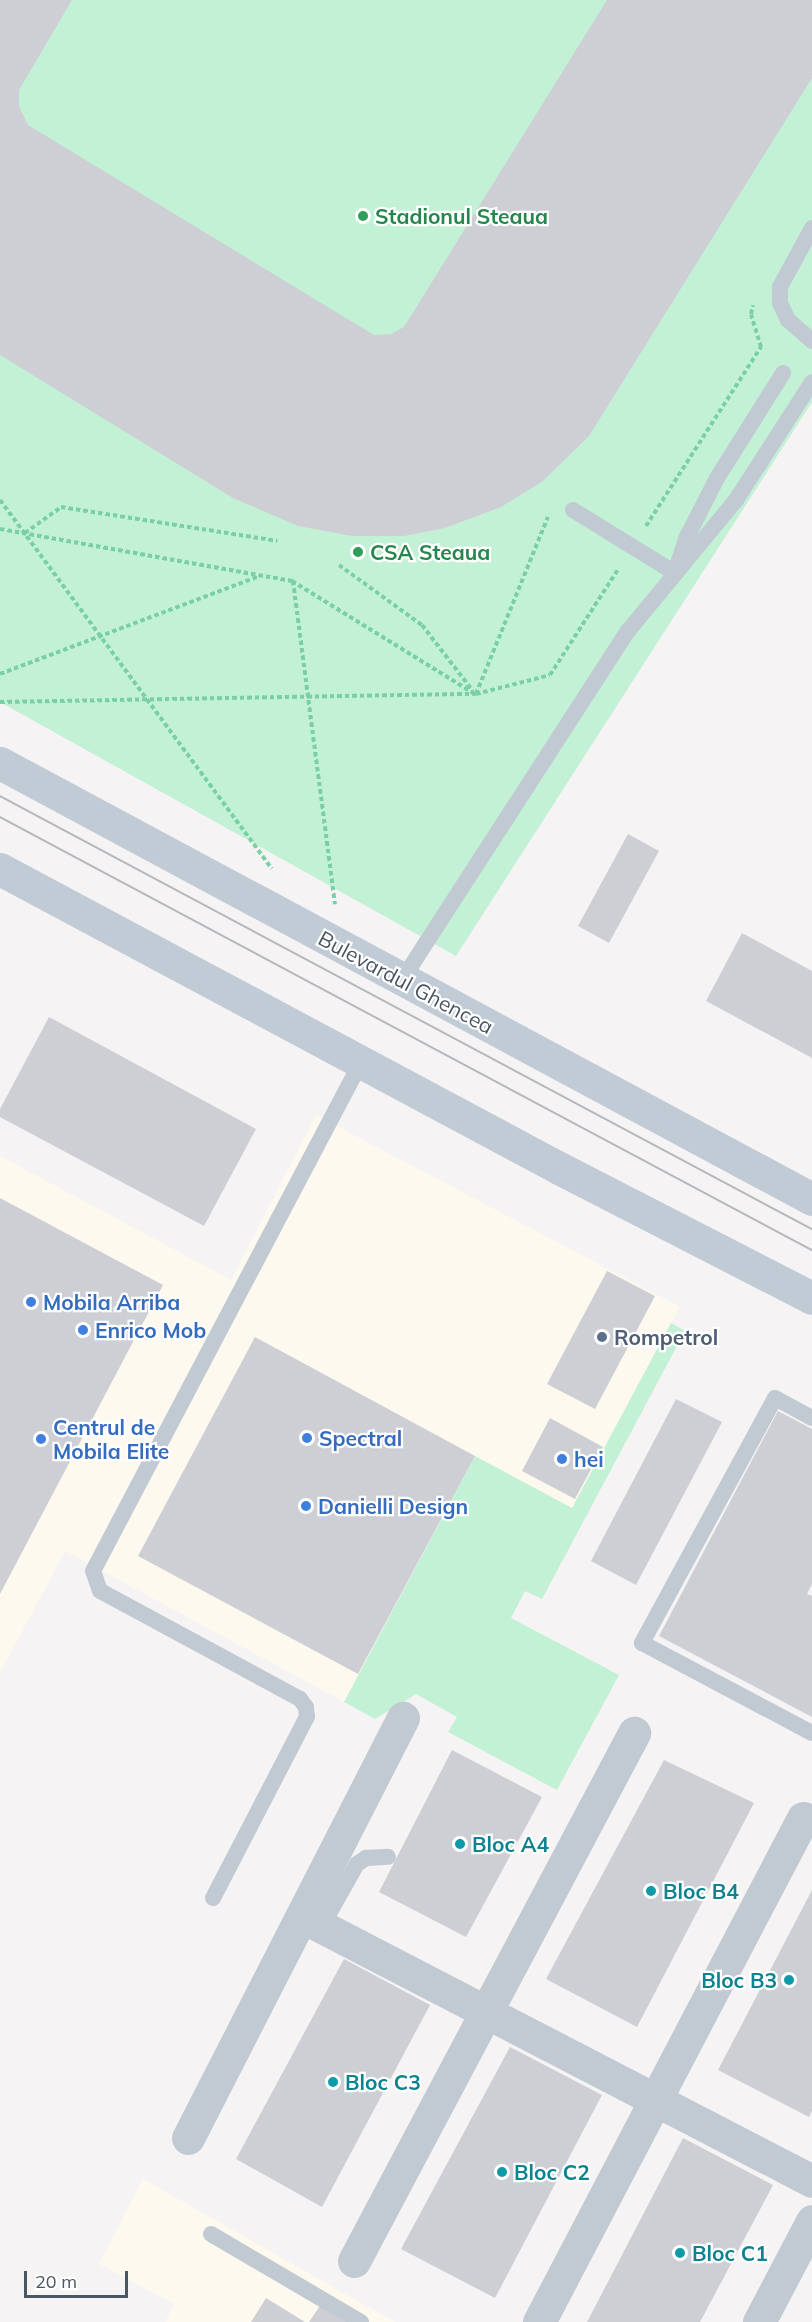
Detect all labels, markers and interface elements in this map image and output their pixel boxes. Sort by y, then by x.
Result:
place label: Stadionul Steaua [375,203,548,229]
marker: Stadionul Steaua [356,209,370,223]
place label: CSA Steaua [370,539,490,565]
marker: CSA Steaua [351,545,365,559]
street label: Bulevardul Ghencea [314,925,498,1039]
place label: Mobila Arriba [43,1289,180,1315]
marker: Mobila Arriba [24,1295,38,1309]
place label: Enrico Mob [95,1317,206,1343]
marker: Enrico Mob [76,1323,90,1337]
place label: Rompetrol [614,1324,718,1350]
marker: Rompetrol [595,1330,609,1344]
place label: Centrul de Mobila Elite [53,1414,169,1464]
place label: Spectral [319,1425,402,1451]
marker: Spectral [300,1431,314,1445]
marker: Centrul de Mobila Elite [34,1432,48,1446]
place label: hei [574,1446,604,1472]
marker: hei [555,1452,569,1466]
place label: Danielli Design [318,1493,468,1519]
marker: Danielli Design [299,1499,313,1513]
place label: Bloc A4 [472,1831,549,1857]
marker: Bloc A4 [453,1837,467,1851]
place label: Bloc B4 [663,1878,739,1904]
marker: Bloc B4 [644,1884,658,1898]
place label: Bloc B3 [701,1967,777,1993]
marker: Bloc B3 [782,1973,796,1987]
place label: Bloc C3 [345,2069,421,2095]
marker: Bloc C3 [326,2075,340,2089]
place label: Bloc C2 [514,2159,590,2185]
marker: Bloc C2 [495,2165,509,2179]
place label: Bloc C1 [692,2240,768,2266]
marker: Bloc C1 [673,2246,687,2260]
scale bar [27,2259,130,2297]
text: 20 m [35,2270,77,2293]

